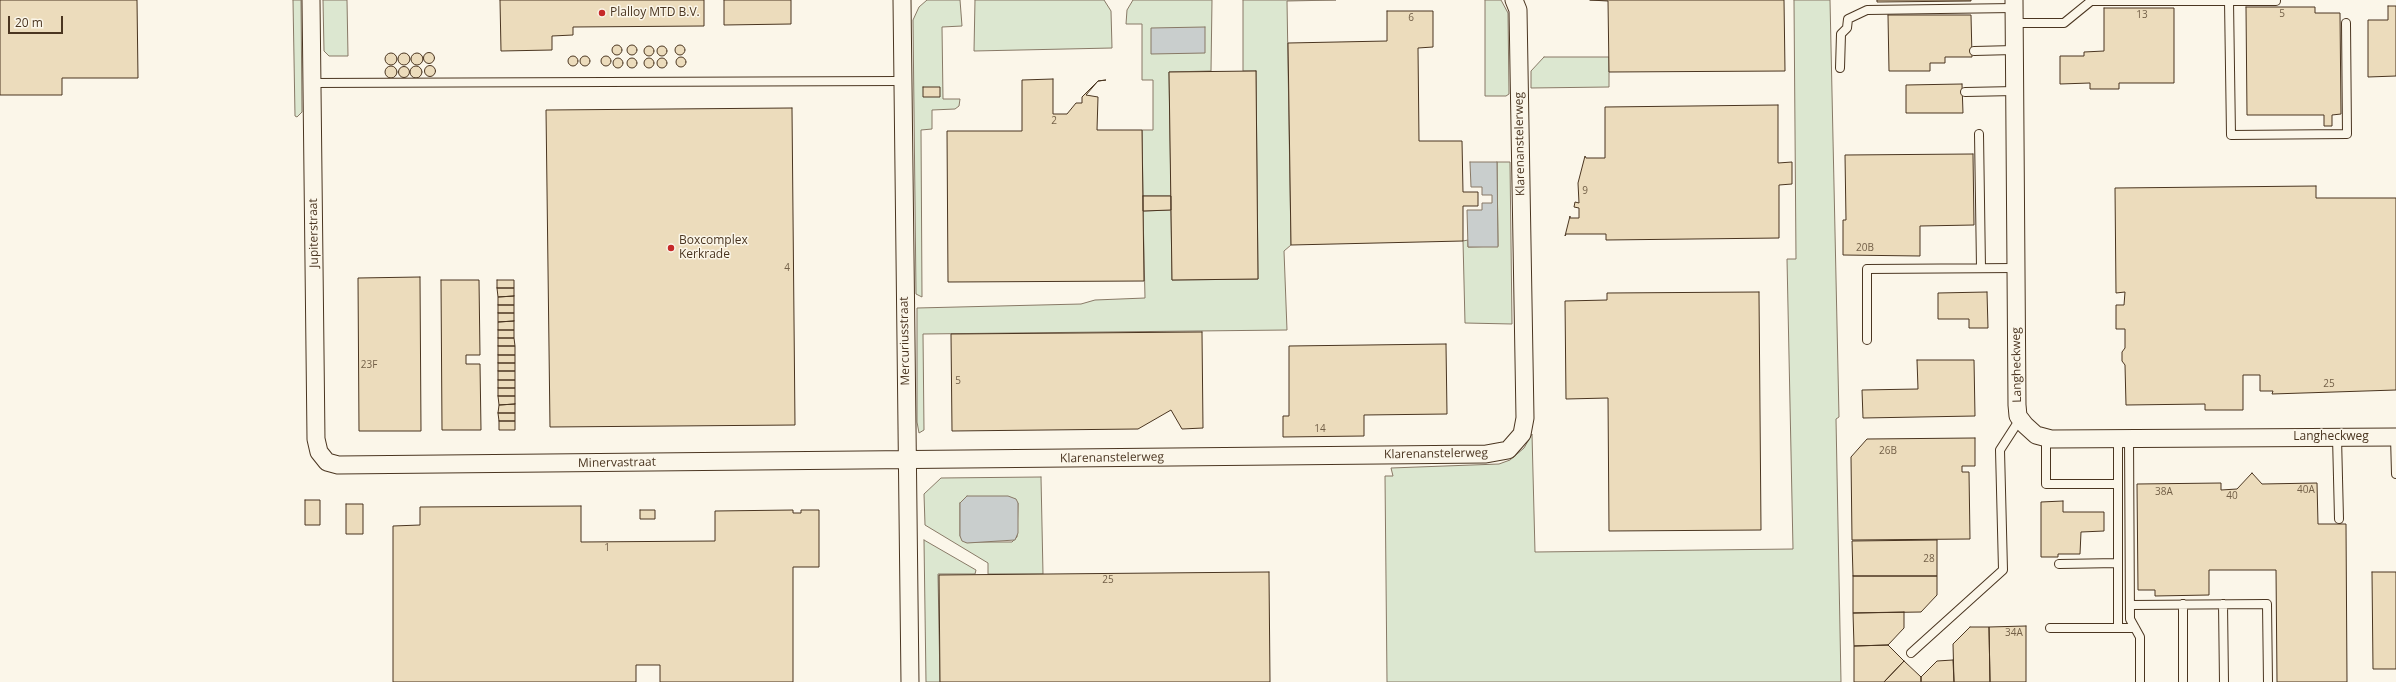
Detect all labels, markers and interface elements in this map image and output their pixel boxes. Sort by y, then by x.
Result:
place label: Plalloy MTD B.V. [610,6,700,20]
scale bar [10,8,65,34]
marker: Plalloy MTD B.V. [597,8,607,18]
house number: 5 [2279,8,2285,20]
house number: 13 [2136,9,2148,21]
house number: 6 [1408,12,1414,24]
text: 20 m [15,14,43,31]
street label: Klarenanstelerweg [1512,92,1528,196]
house number: 2 [1051,115,1057,127]
house number: 9 [1582,185,1588,197]
street label: Jupiterstraat [306,198,322,268]
place label: Boxcomplex Kerkrade [679,234,748,262]
house number: 20B [1856,242,1874,254]
marker: Boxcomplex Kerkrade [666,243,676,253]
house number: 4 [784,262,790,274]
street label: Mercuriusstraat [897,296,913,386]
street label: Langheckweg [2009,327,2025,403]
house number: 23F [361,359,377,371]
house number: 5 [955,375,961,387]
house number: 25 [2323,378,2335,390]
house number: 14 [1314,423,1326,435]
street label: Langheckweg [2293,430,2369,444]
house number: 26B [1879,445,1897,457]
street label: Klarenanstelerweg [1384,446,1488,462]
street label: Klarenanstelerweg [1060,450,1164,466]
street label: Minervastraat [578,455,656,471]
house number: 40A [2297,484,2315,496]
house number: 38A [2155,486,2173,498]
house number: 40 [2226,490,2238,502]
house number: 1 [604,542,610,554]
house number: 28 [1923,553,1935,565]
house number: 25 [1102,574,1114,586]
house number: 34A [2005,627,2023,639]

